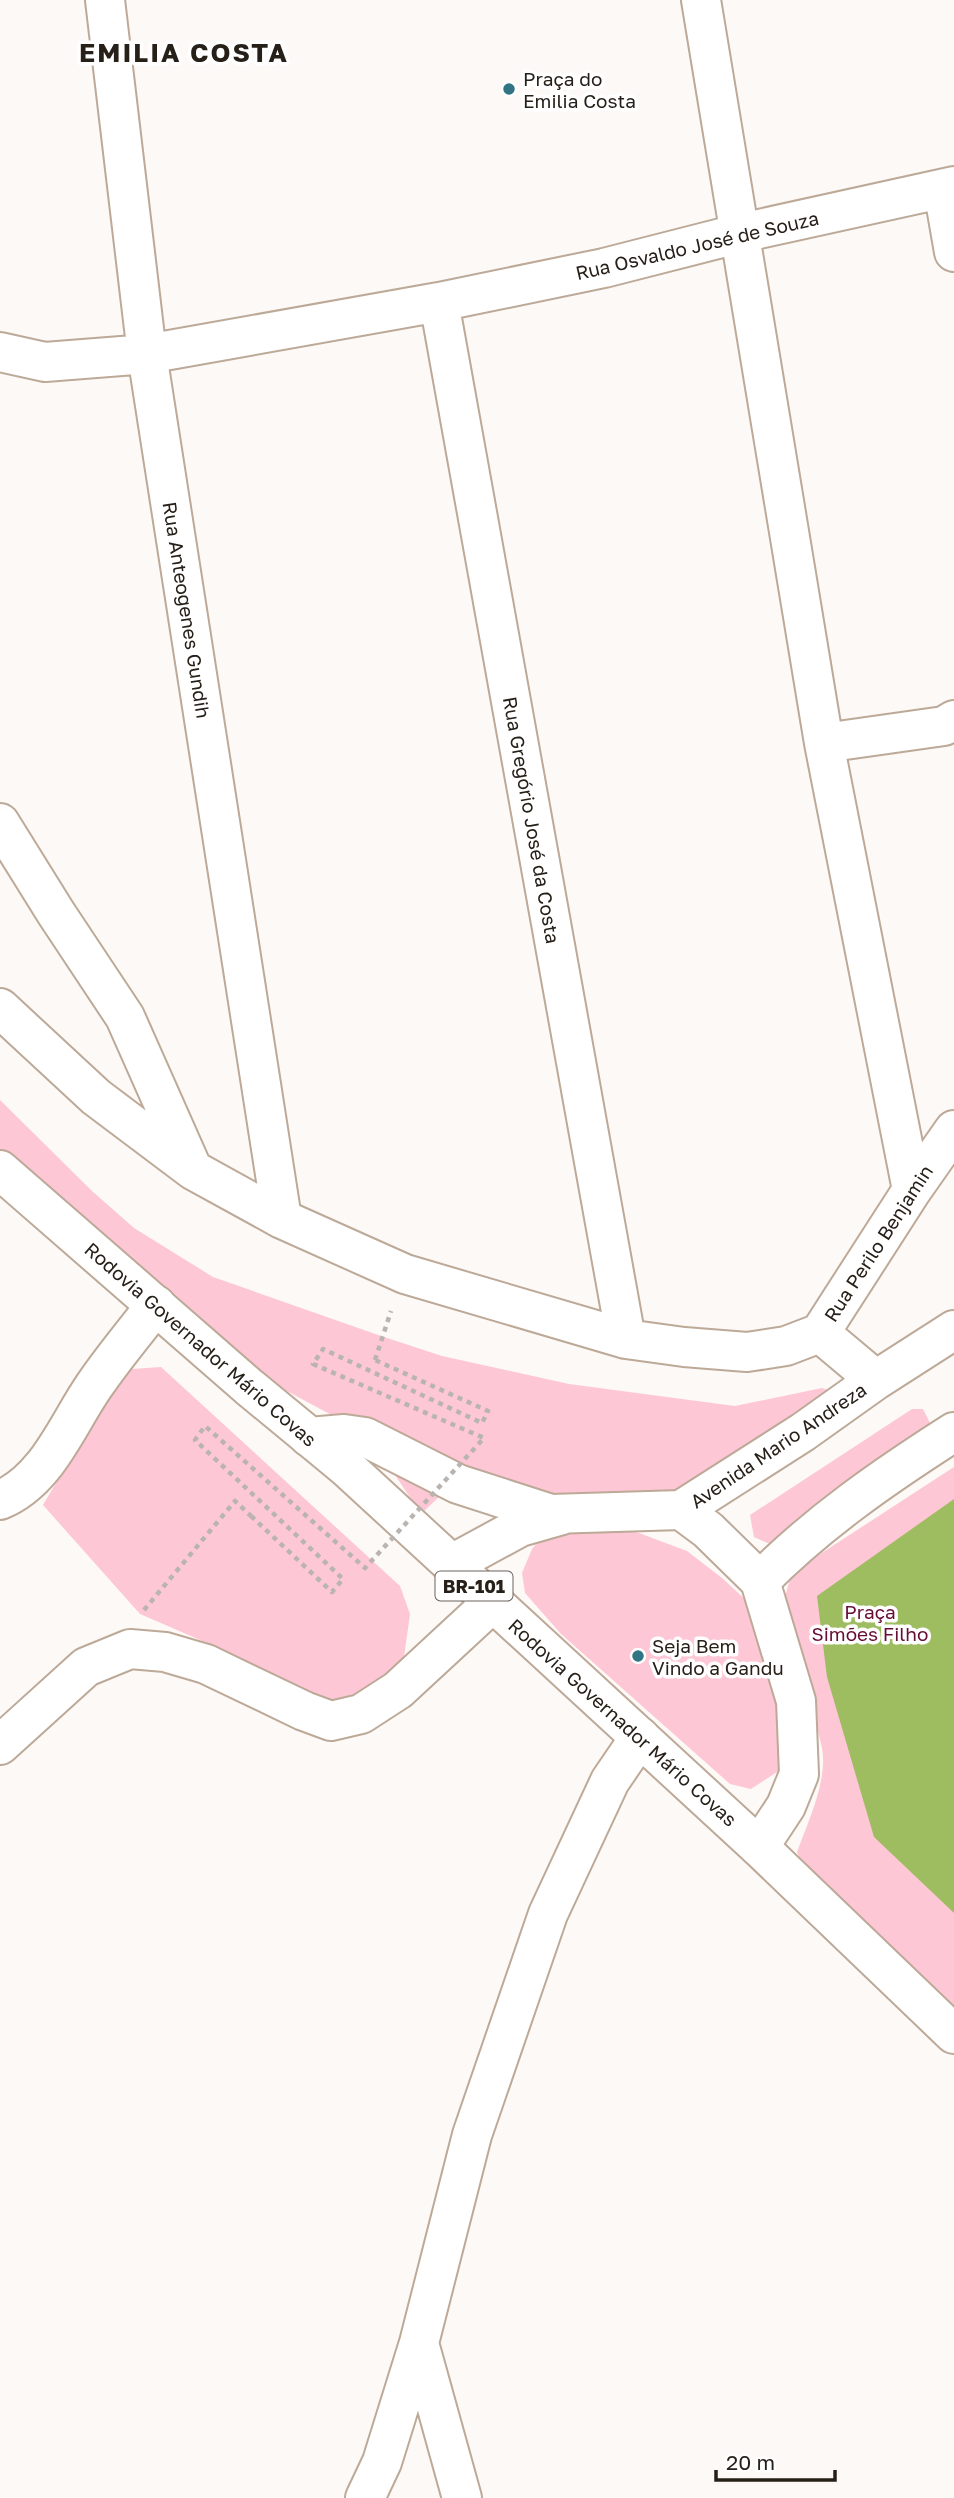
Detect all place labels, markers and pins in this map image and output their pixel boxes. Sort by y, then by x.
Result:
place label: Praça do Emilia Costa [523,67,636,112]
marker: Praça do Emilia Costa [501,81,517,97]
place label: Seja Bem Vindo a Gandu [652,1634,784,1679]
marker: Seja Bem Vindo a Gandu [630,1648,646,1664]

